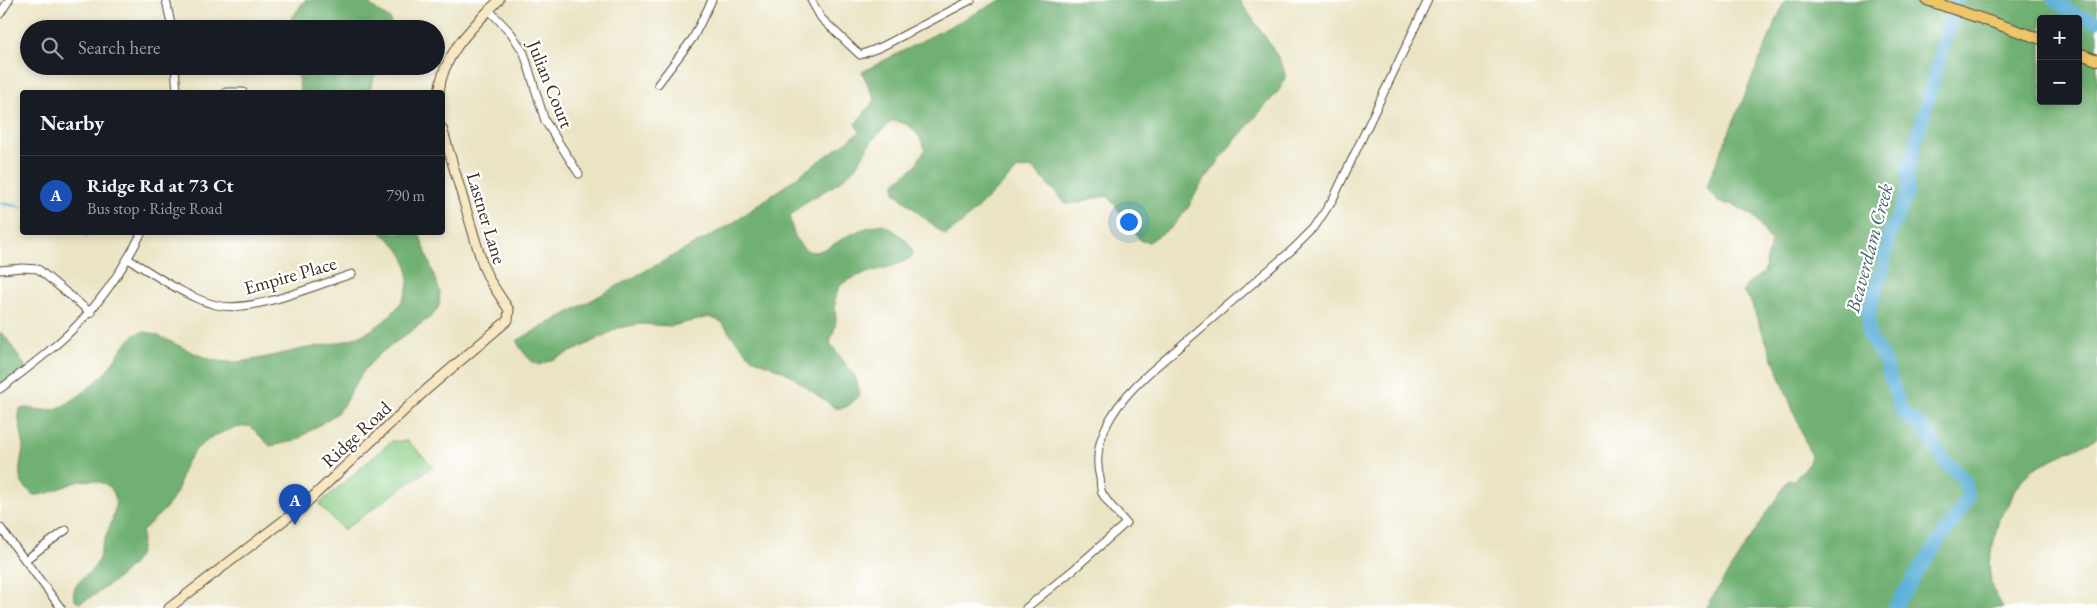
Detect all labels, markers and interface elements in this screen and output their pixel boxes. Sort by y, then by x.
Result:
map controls [2037,15,2082,105]
button: + [2037,15,2082,60]
search box [20,20,445,75]
icon: search [38,34,66,62]
text: Search here [78,35,160,60]
street label: Julian Court [521,35,579,132]
button: − [2037,60,2082,105]
text: Nearby [40,109,104,136]
street label: Lastner Lane [461,169,512,267]
text: Ridge Rd at 73 Ct [87,173,234,198]
water label: Beaverdam Creek [1839,181,1899,316]
text: A [50,185,62,206]
text: 790 m [386,185,425,206]
text: Bus stop · Ridge Road [87,198,223,219]
your location [1116,209,1142,235]
street label: Empire Place [241,250,339,301]
street label: Ridge Road [316,395,397,473]
pin: A [279,484,311,525]

